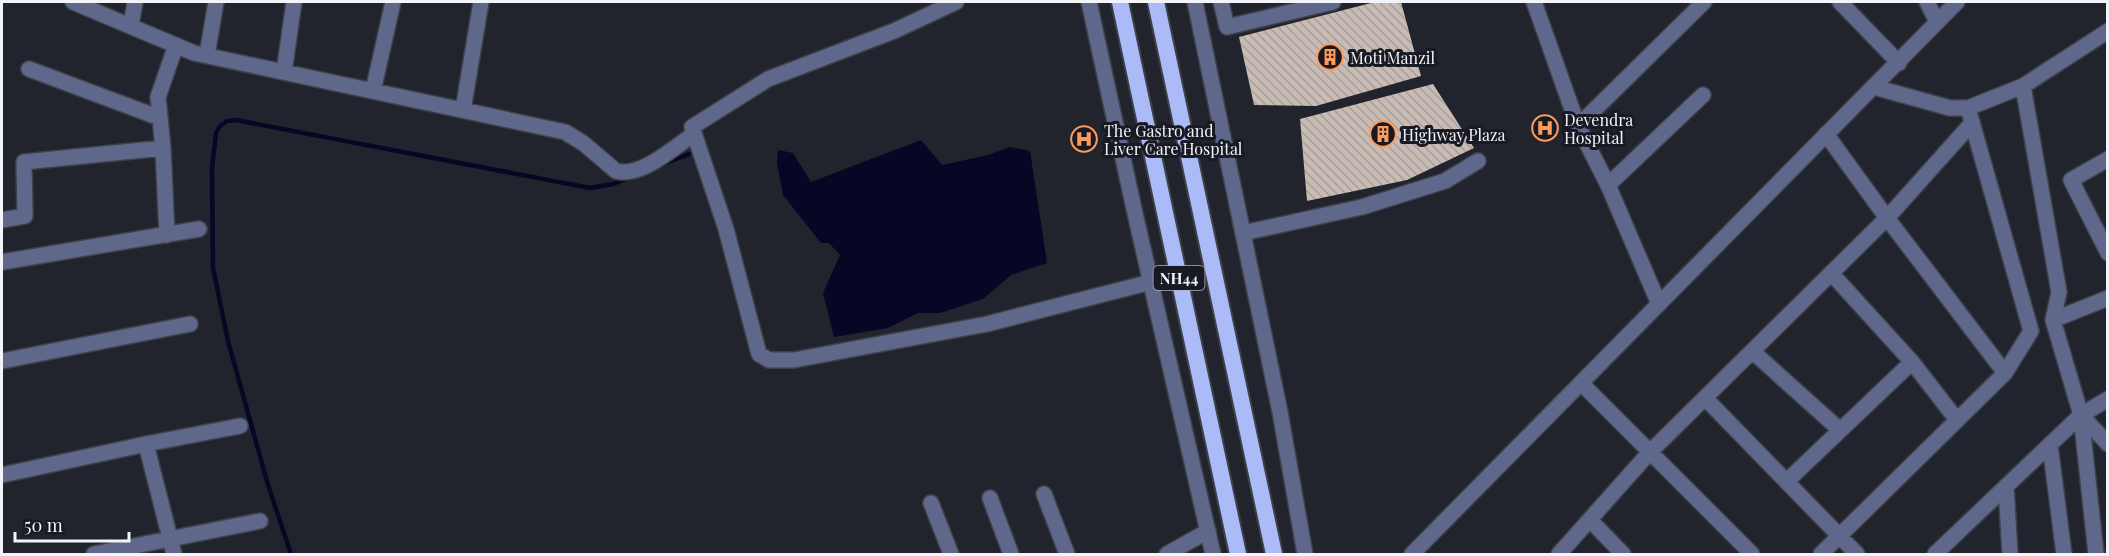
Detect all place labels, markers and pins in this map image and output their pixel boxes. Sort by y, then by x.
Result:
building icon: Moti Manzil [1315,42,1345,72]
place label: Moti Manzil [1350,47,1435,68]
place label: Devendra Hospital [1564,109,1633,148]
hospital icon: Devendra Hospital [1530,113,1560,143]
building icon: Highway Plaza [1368,119,1398,149]
place label: The Gastro and Liver Care Hospital [1104,120,1243,159]
hospital icon: The Gastro and Liver Care Hospital [1069,124,1099,154]
place label: Highway Plaza [1402,124,1506,145]

